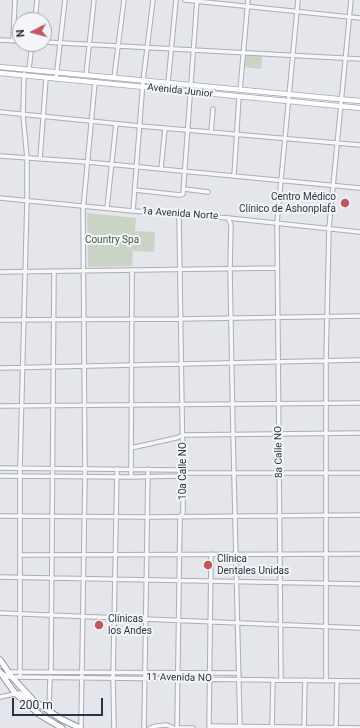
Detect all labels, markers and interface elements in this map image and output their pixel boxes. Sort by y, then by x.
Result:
north arrow [12,12,52,52]
text: N [14,29,27,38]
street label: Avenida Junior [147,82,213,100]
place label: Centro Médico Clínico de Ashonplafa [239,191,336,214]
marker: Centro Médico Clínico de Ashonplafa [339,197,351,209]
street label: 1a Avenida Norte [141,205,219,223]
park label: Country Spa [85,234,139,246]
street label: 8a Calle NO [273,426,285,478]
street label: 10a Calle NO [177,442,189,500]
place label: Clínica Dentales Unidas [217,553,289,576]
marker: Clínica Dentales Unidas [202,559,214,571]
place label: Clínicas los Andes [108,613,152,636]
marker: Clínicas los Andes [93,619,105,631]
street label: 11 Avenida NO [146,671,212,685]
scale bar [14,690,105,716]
text: 200 m [19,698,53,712]

